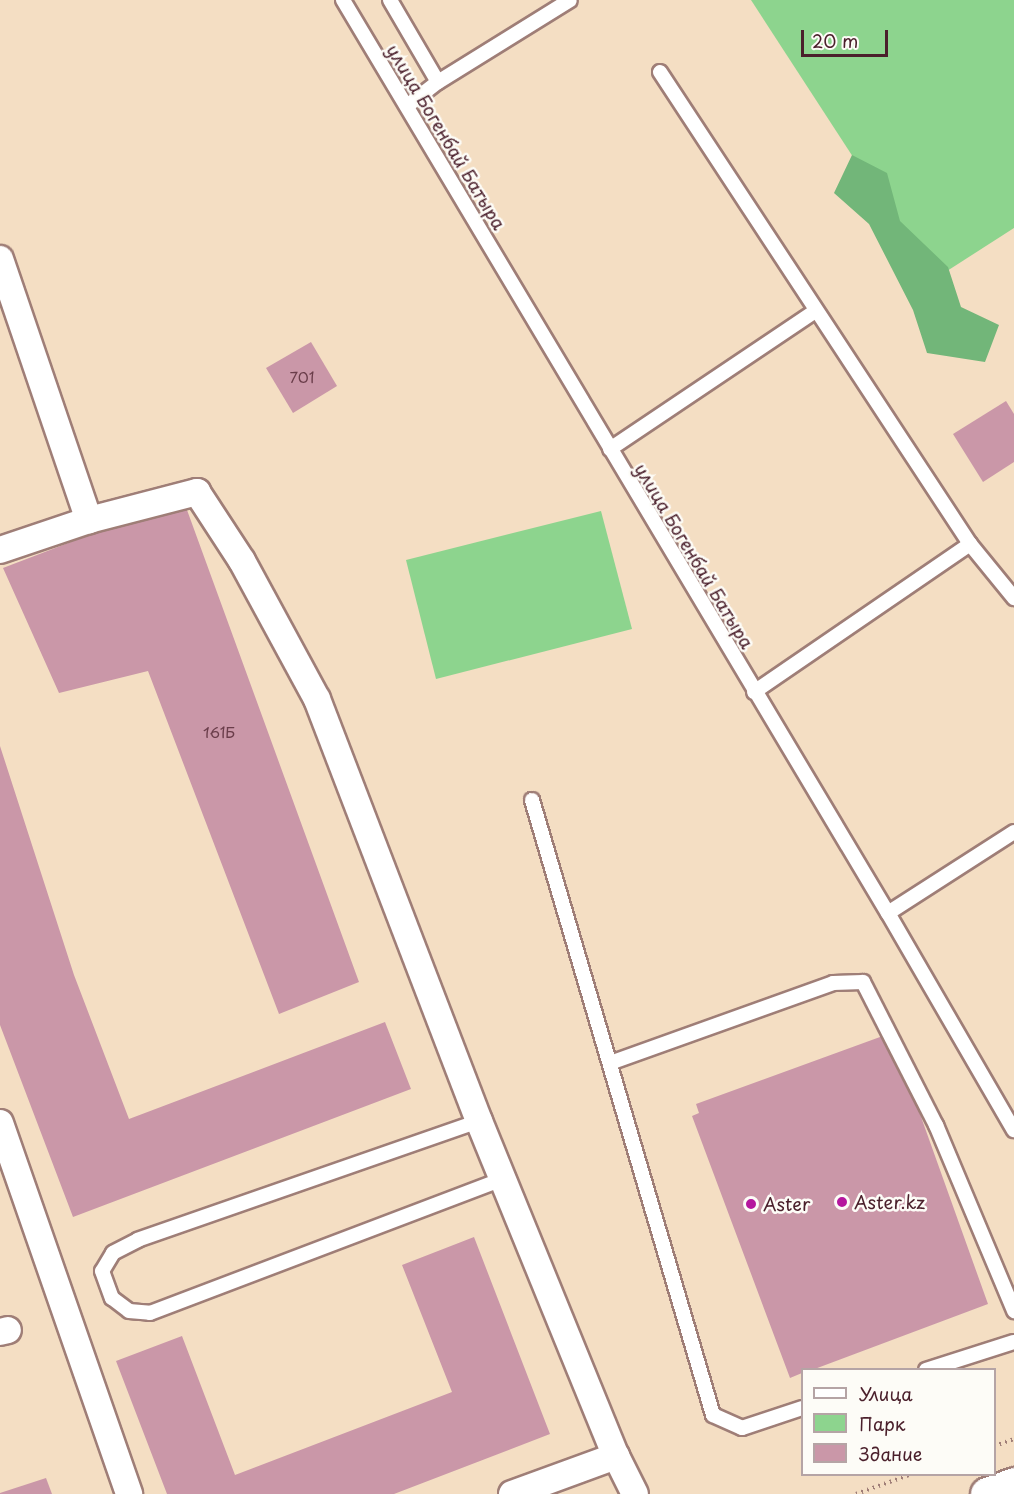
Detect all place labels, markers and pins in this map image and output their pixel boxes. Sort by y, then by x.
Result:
place label: Aster.kz [854,1191,925,1213]
place label: Aster [763,1193,810,1215]
marker: Aster.kz [835,1195,849,1209]
marker: Aster [744,1197,758,1211]

